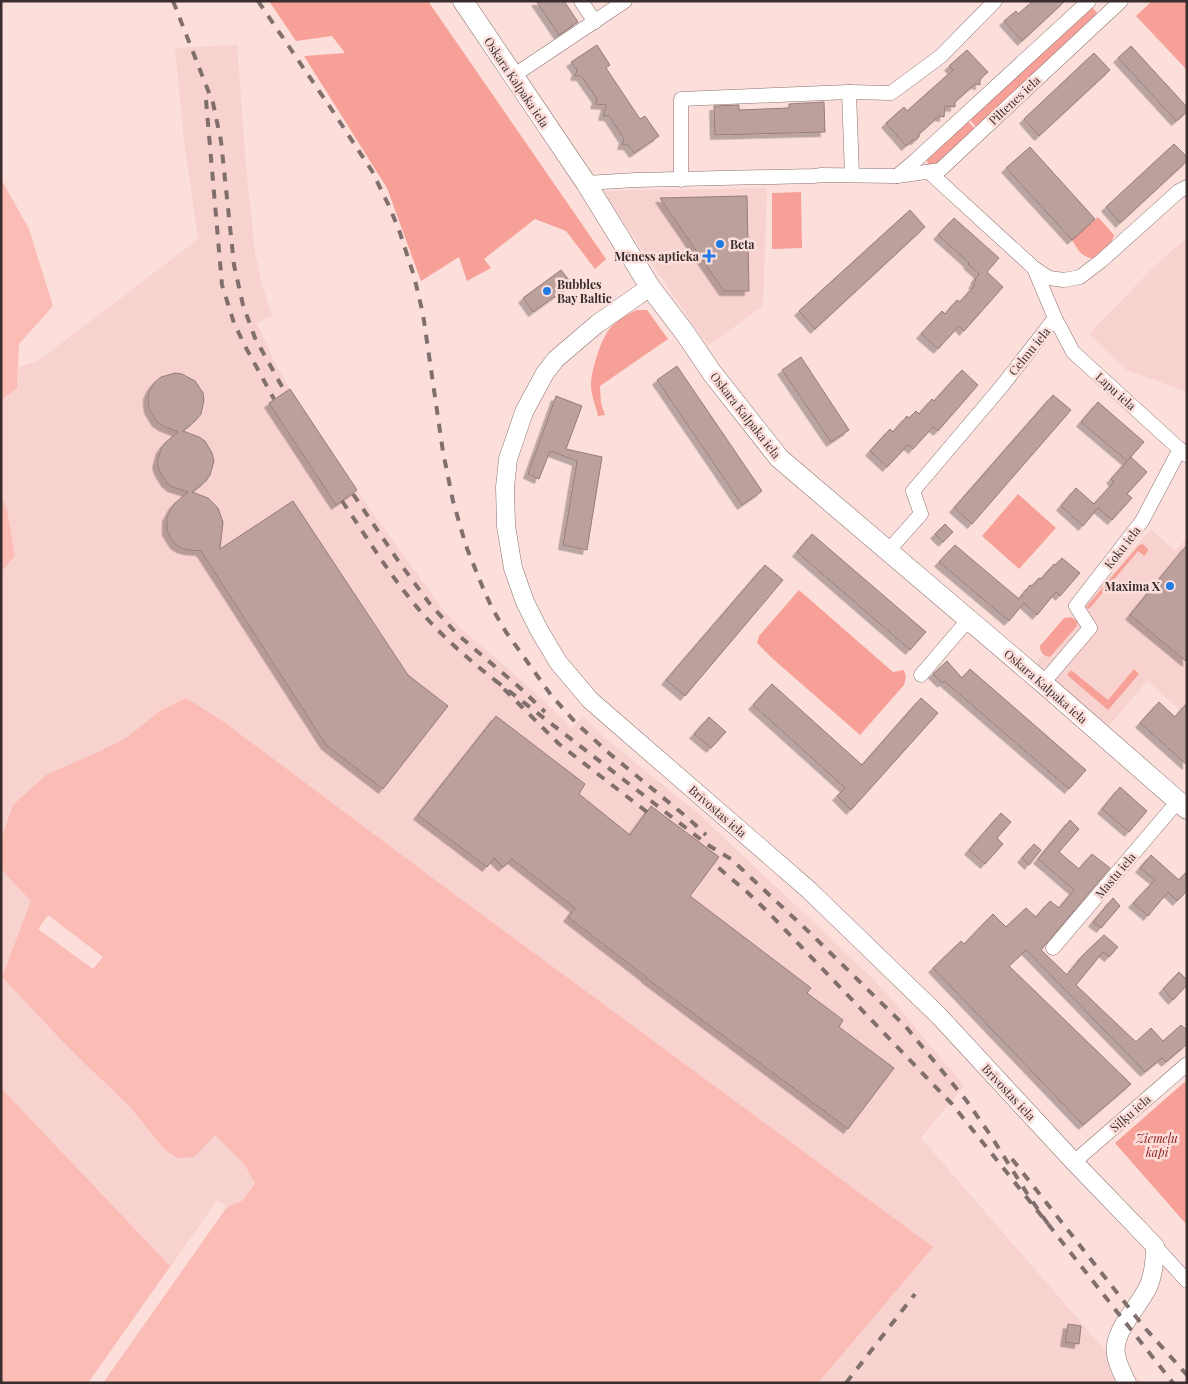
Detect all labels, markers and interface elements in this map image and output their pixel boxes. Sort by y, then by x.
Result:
street label: Oskara Kalpaka iela [481,34,553,130]
street label: Piltenes iela [985,72,1043,128]
place label: Beta [730,236,755,252]
marker: Beta [714,238,726,250]
place label: Mēness aptieka [614,248,700,264]
marker: Mēness aptieka [703,250,715,262]
place label: Bubbles Bay Baltic [557,276,612,306]
marker: Bubbles Bay Baltic [541,285,553,297]
street label: Celmu iela [1005,324,1053,378]
street label: Oskara Kalpaka iela [707,369,785,461]
street label: Lapu iela [1092,369,1140,413]
street label: Koku iela [1100,522,1144,572]
place label: Maxima X [1105,578,1161,594]
marker: Maxima X [1164,580,1176,592]
street label: Oskara Kalpaka iela [1001,645,1091,727]
street label: Brīvostas iela [686,781,750,841]
street label: Mastu iela [1091,849,1139,901]
street label: Brīvostas iela [979,1060,1039,1124]
street label: Siļķu iela [1106,1091,1154,1135]
park label: Ziemeļu kapi [1135,1130,1178,1160]

